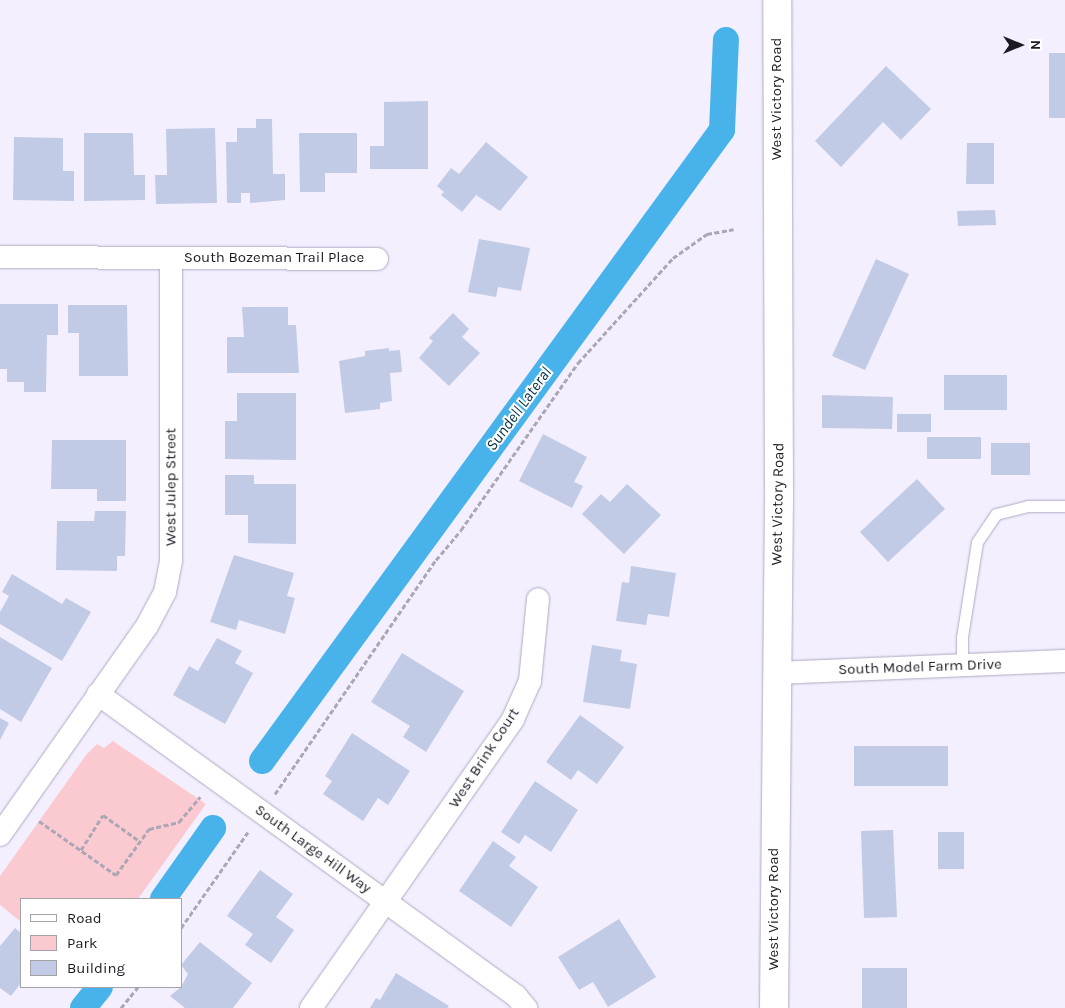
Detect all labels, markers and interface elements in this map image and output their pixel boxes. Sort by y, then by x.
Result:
north arrow [995,20,1045,70]
street label: West Victory Road [768,38,786,160]
text: N [1027,40,1044,50]
street label: South Bozeman Trail Place [184,249,364,267]
water label: Sundell Lateral [482,363,556,455]
street label: West Julep Street [162,428,180,546]
street label: West Victory Road [768,443,788,565]
street label: South Model Farm Drive [838,655,1002,679]
street label: West Brink Court [445,705,523,811]
street label: South Large Hill Way [251,801,375,897]
street label: West Victory Road [765,848,783,970]
legend [20,898,182,988]
text: Road [67,909,102,927]
text: Park [67,934,97,952]
text: Building [67,959,125,977]

